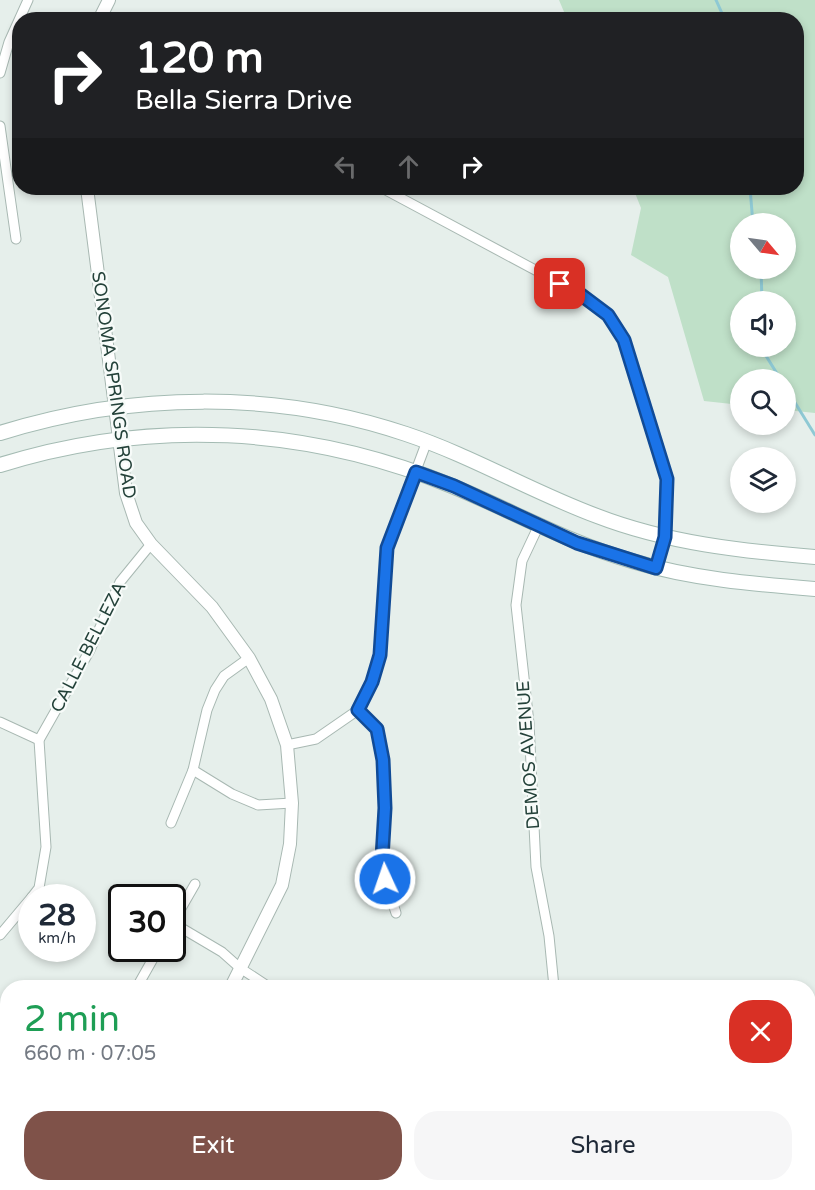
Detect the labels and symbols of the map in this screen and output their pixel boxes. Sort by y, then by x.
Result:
north arrow [730,213,796,279]
pin [534,258,585,309]
street label: SONOMA SPRINGS ROAD [87,270,141,500]
street label: CALLE BELLEZA [46,578,130,716]
street label: DEMOS AVENUE [512,680,544,830]
position arrow [353,847,417,911]
speed limit sign: 30 [108,884,186,962]

